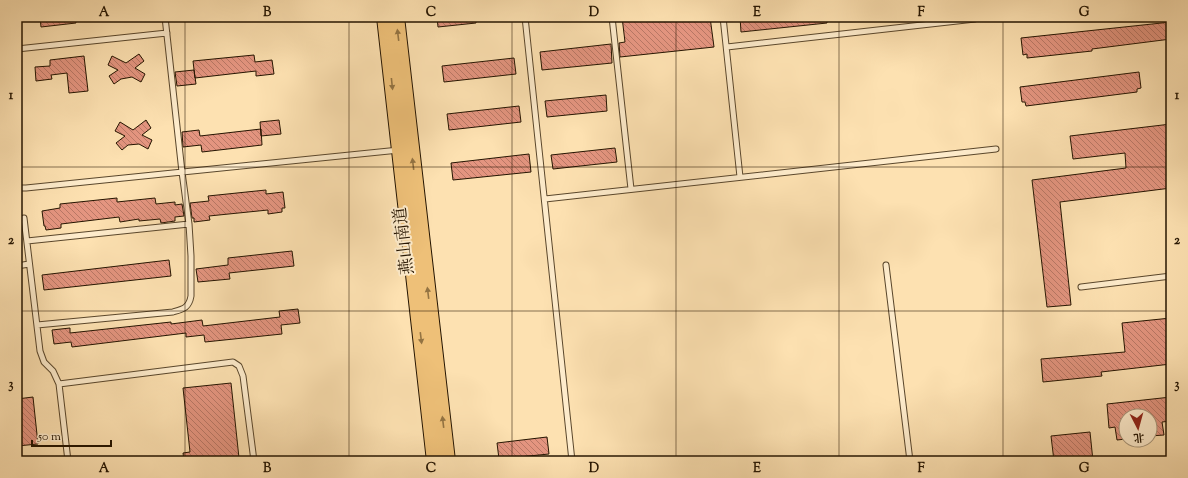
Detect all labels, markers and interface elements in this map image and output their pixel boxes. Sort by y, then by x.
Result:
text: A [99,4,110,22]
text: B [263,4,272,22]
text: C [426,4,436,22]
text: D [589,4,599,22]
text: E [753,4,761,22]
text: F [917,4,925,22]
text: G [1079,4,1090,22]
one-way arrow [395,29,401,41]
one-way arrow [389,78,395,90]
text: 1 [9,87,14,105]
text: 1 [1175,87,1180,105]
one-way arrow [410,158,416,170]
street label: 燕山南道 [389,206,421,276]
text: 2 [8,232,15,250]
text: 2 [1174,232,1181,250]
one-way arrow [425,287,431,299]
one-way arrow [418,332,424,344]
text: 3 [8,376,14,394]
text: 3 [1174,376,1180,394]
north arrow [1118,408,1158,448]
one-way arrow [439,416,446,428]
scale bar [32,422,111,448]
text: 50 m [37,428,61,446]
text: 北 [1133,428,1145,445]
text: A [99,460,110,478]
text: B [263,460,272,478]
text: C [426,460,436,478]
text: D [589,460,599,478]
text: E [753,460,761,478]
text: F [917,460,925,478]
text: G [1079,460,1090,478]

